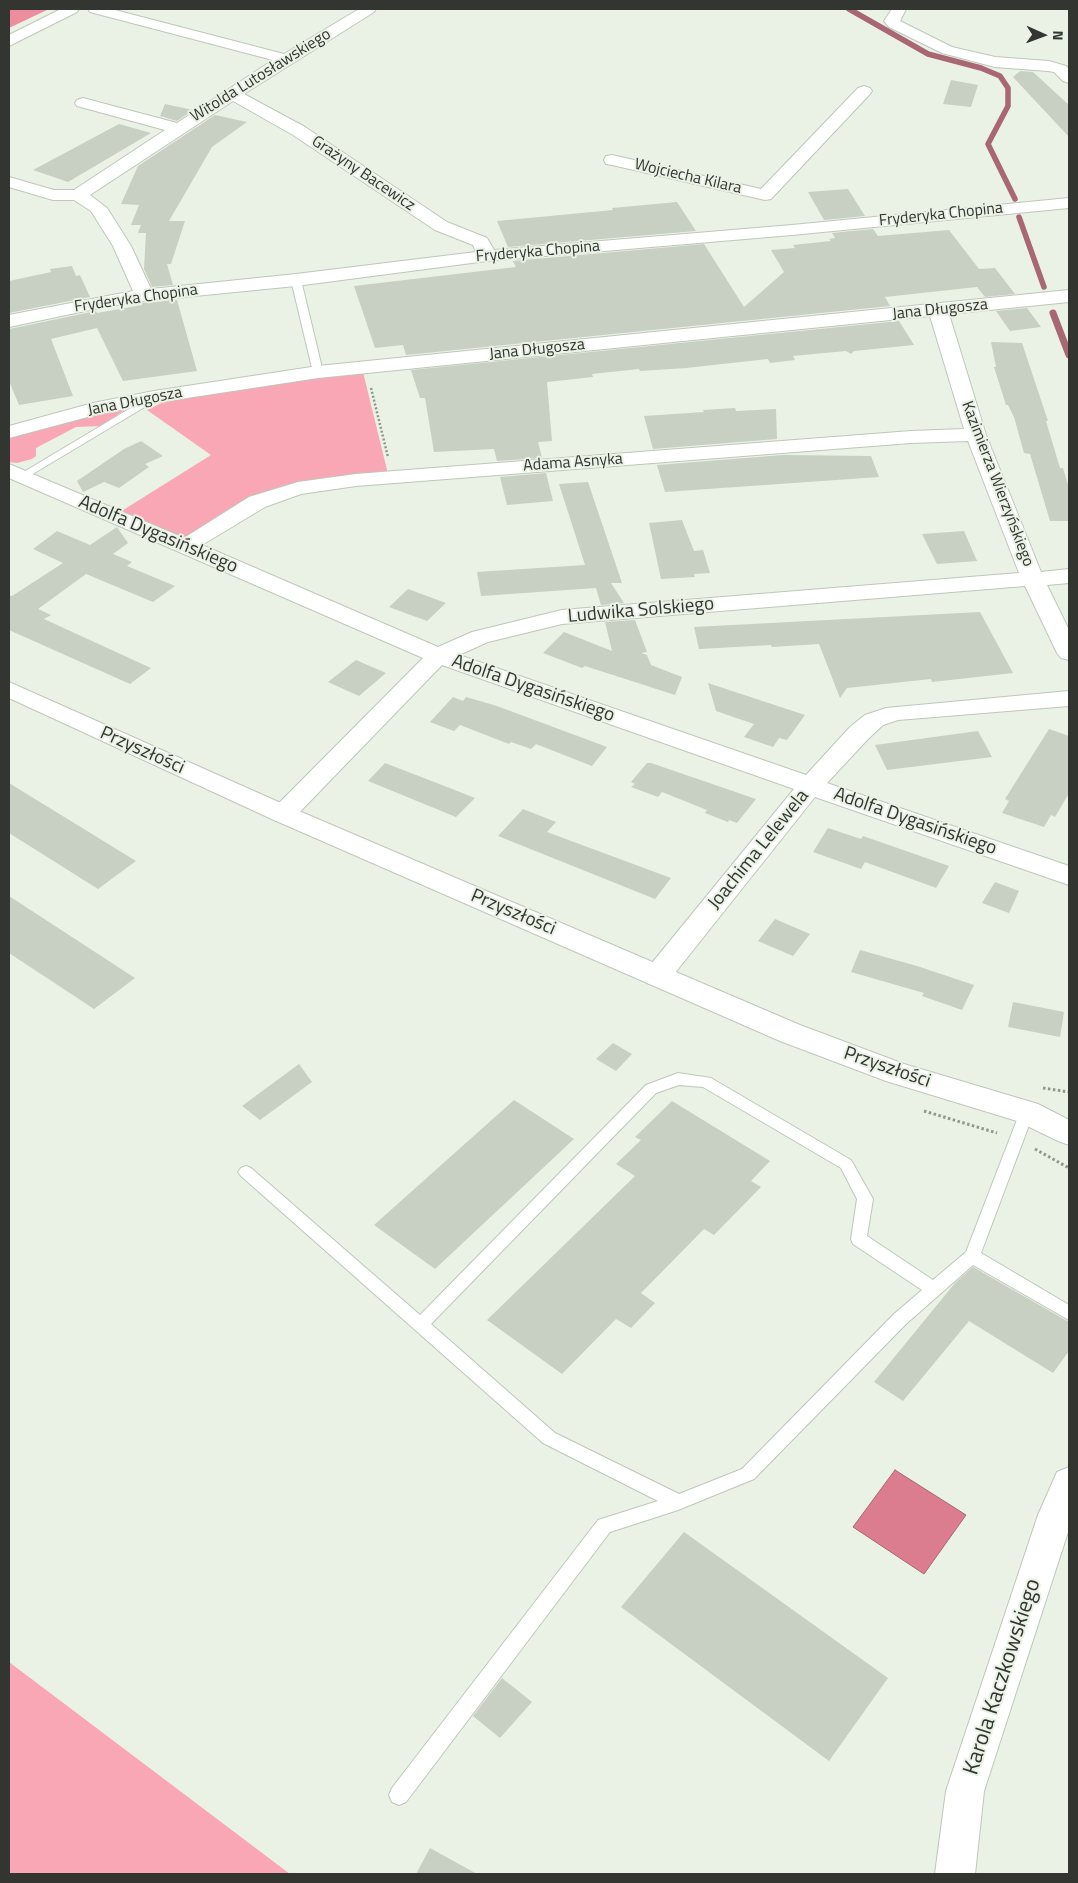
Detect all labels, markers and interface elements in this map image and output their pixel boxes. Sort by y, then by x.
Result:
north arrow [1018,10,1068,60]
street label: Witolda Lutosławskiego [187,25,335,127]
text: N [1048,30,1069,41]
street label: Grażyny Bacewicz [308,132,418,216]
street label: Wojciecha Kilara [633,155,743,199]
street label: Fryderyka Chopina [878,199,1004,231]
street label: Fryderyka Chopina [475,237,601,267]
street label: Fryderyka Chopina [73,281,199,317]
street label: Jana Długosza [891,295,989,325]
street label: Jana Długosza [488,335,586,365]
street label: Jana Długosza [86,383,184,421]
street label: Kazimierza Wierzyńskiego [957,399,1037,569]
street label: Adama Asnyka [523,450,623,476]
street label: Adolfa Dygasińskiego [75,491,241,579]
street label: Ludwika Solskiego [567,593,715,629]
street label: Adolfa Dygasińskiego [449,650,617,728]
street label: Przyszłości [96,722,188,780]
street label: Adolfa Dygasińskiego [831,783,999,861]
street label: Joachima Lelewela [704,785,814,915]
street label: Przyszłości [467,885,559,941]
street label: Przyszłości [841,1043,933,1093]
street label: Karola Kaczkowskiego [959,1576,1047,1778]

